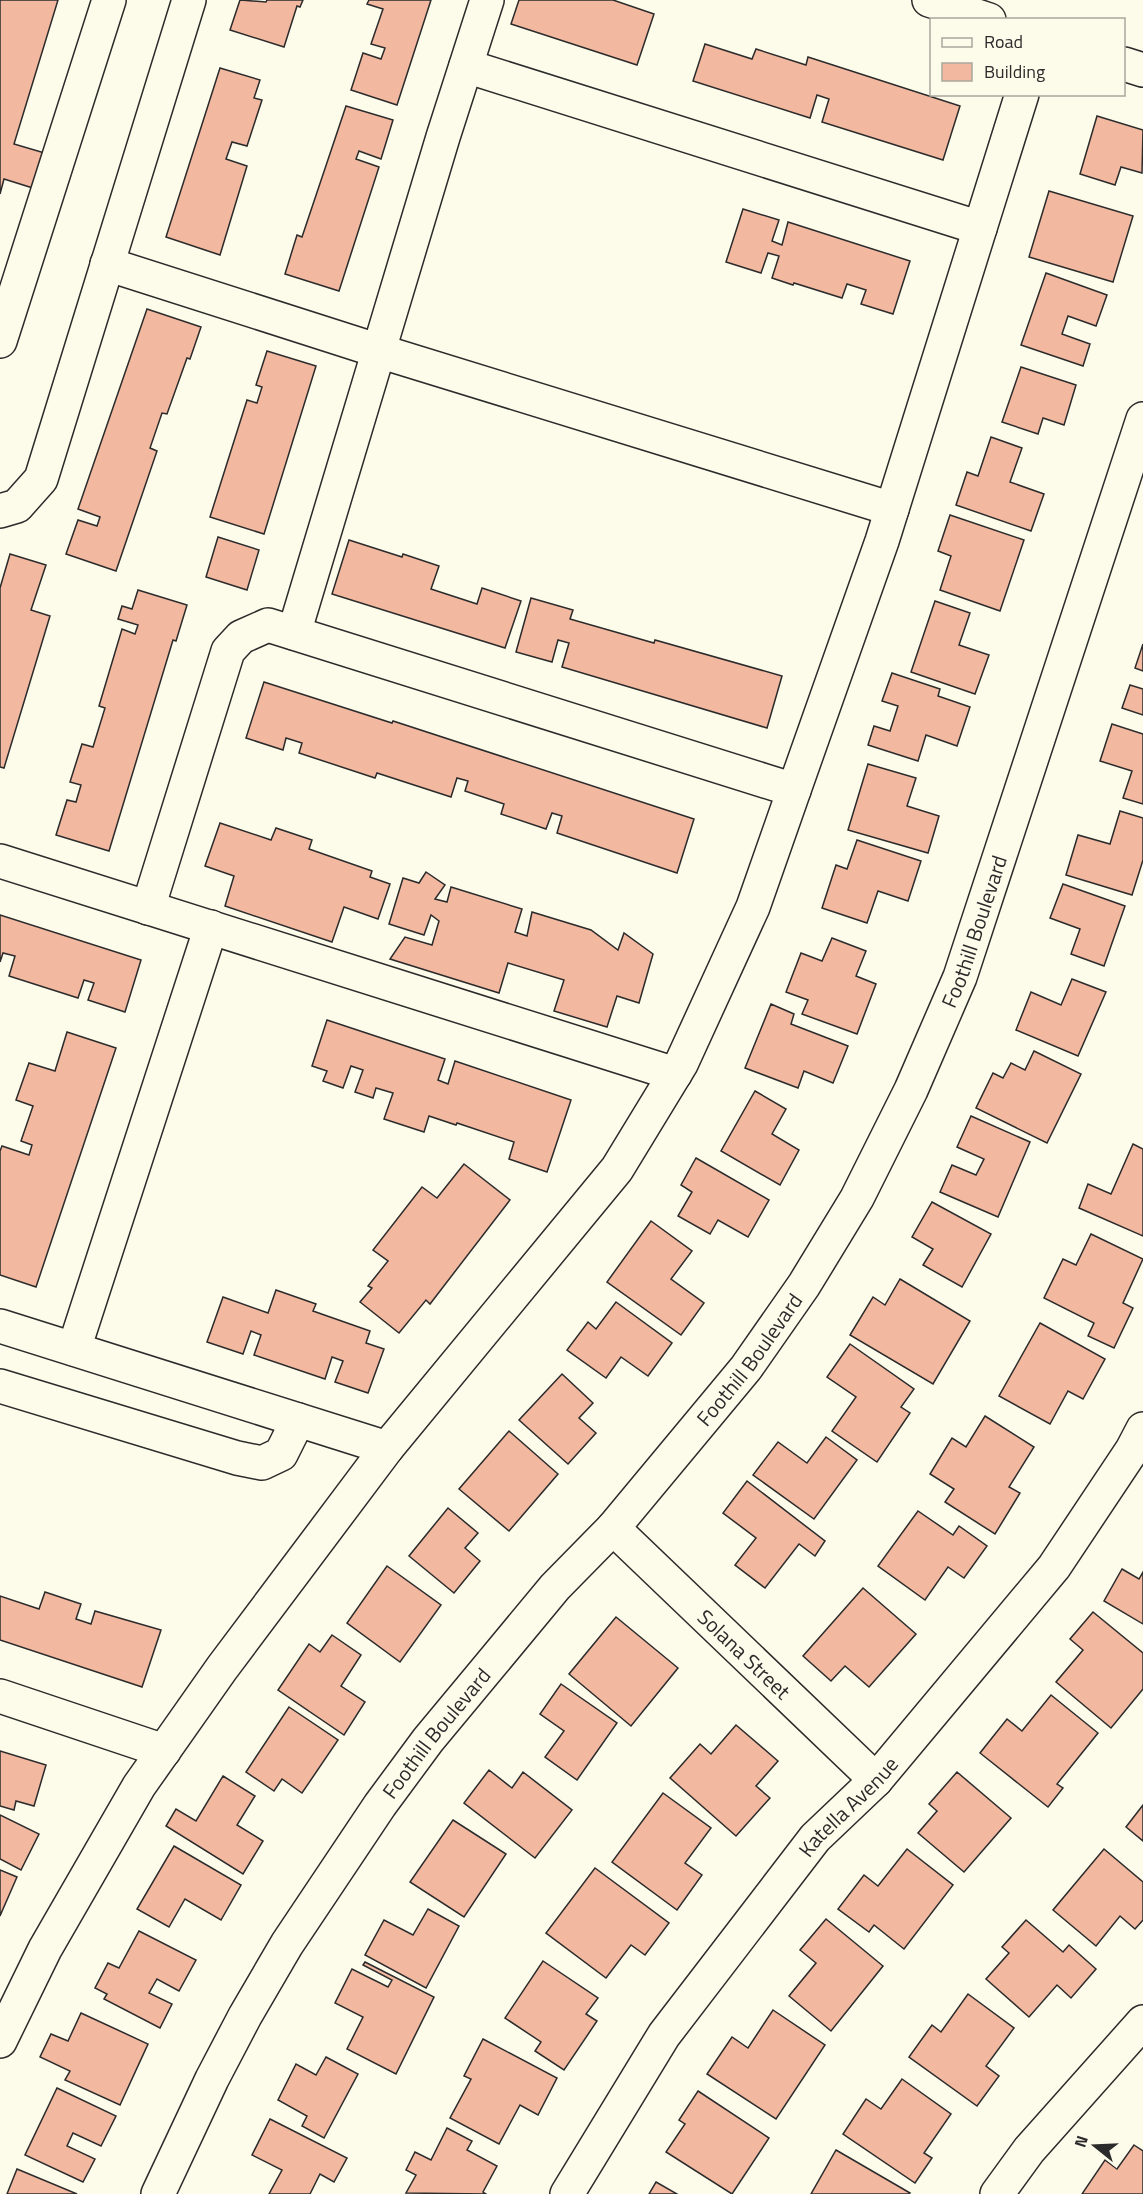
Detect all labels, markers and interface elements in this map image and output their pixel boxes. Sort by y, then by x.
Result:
legend [930,18,1125,96]
text: Road [984,28,1023,55]
text: Building [984,58,1045,85]
street label: Foothill Boulevard [933,851,1015,1013]
street label: Foothill Boulevard [688,1286,810,1433]
street label: Solana Street [691,1601,799,1707]
street label: Foothill Boulevard [374,1660,498,1805]
street label: Katella Avenue [790,1749,906,1864]
north arrow [1065,2116,1125,2176]
text: N [1068,2132,1094,2150]

